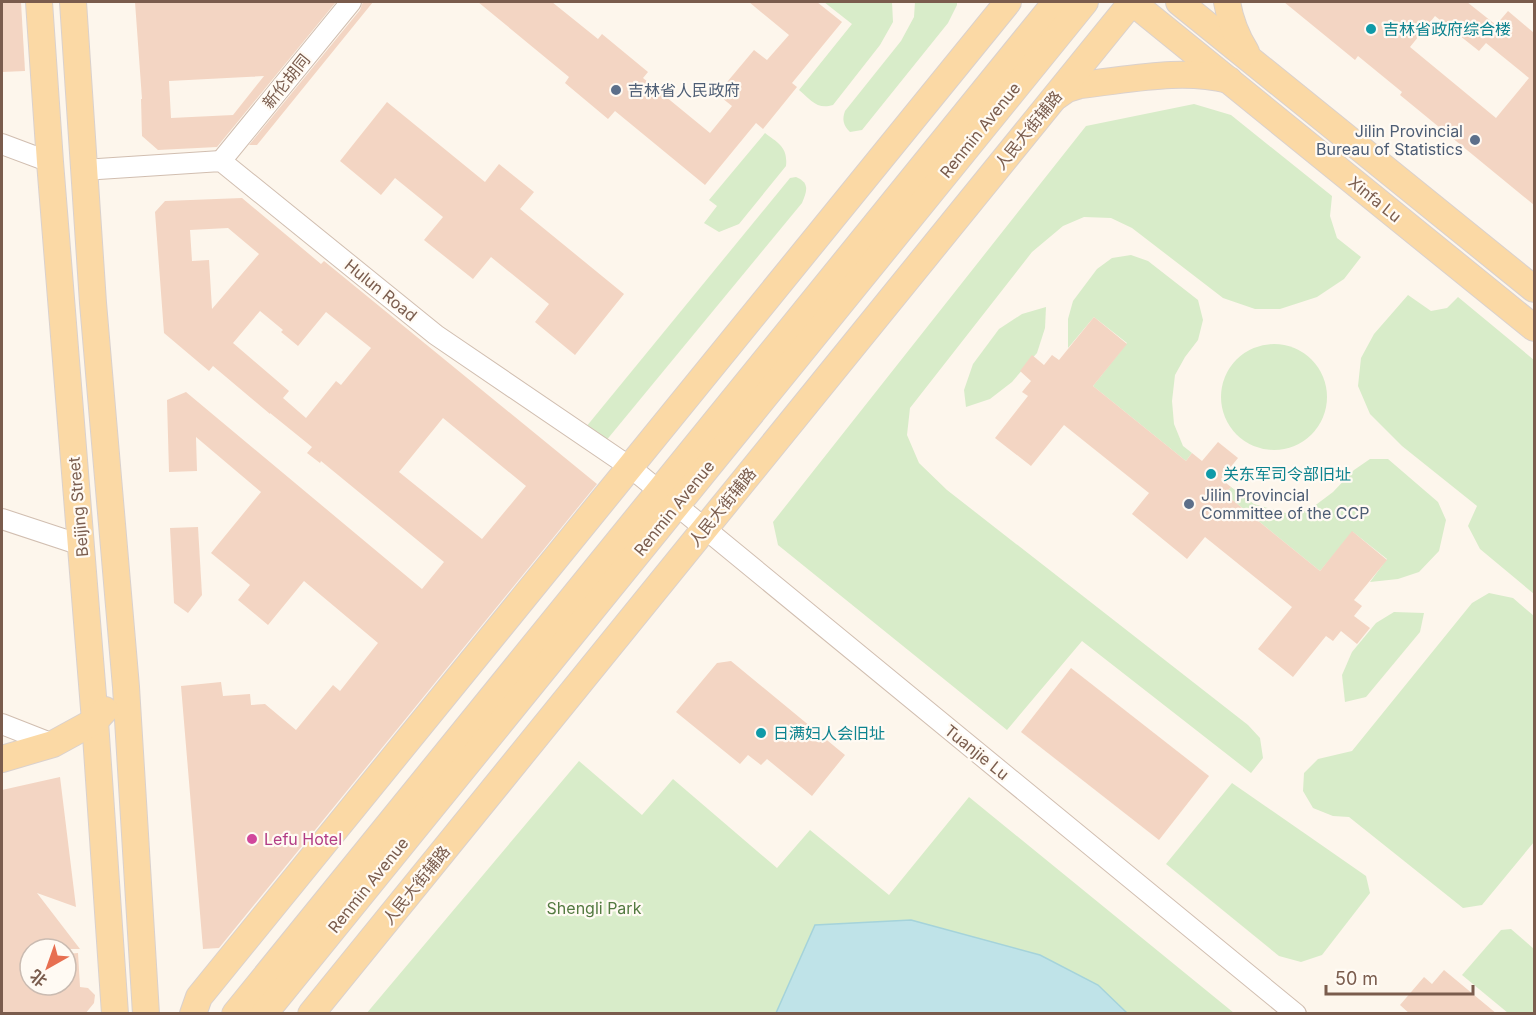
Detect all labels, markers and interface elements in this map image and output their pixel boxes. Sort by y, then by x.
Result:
place label: 吉林省政府综合楼 [1383,19,1511,39]
marker: 吉林省政府综合楼 [1364,22,1378,36]
street label: 新伦胡同 [258,50,314,112]
street label: Renmin Avenue [935,78,1025,182]
place label: 吉林省人民政府 [628,80,740,100]
marker: 吉林省人民政府 [609,83,623,97]
street label: 人民大街辅路 [990,86,1066,174]
place label: Jilin Provincial Bureau of Statistics [1316,121,1463,159]
marker: Jilin Provincial Bureau of Statistics [1468,133,1482,147]
street label: Xinfa Lu [1345,172,1405,226]
street label: Hulun Road [341,255,421,325]
street label: Beijing Street [64,456,92,558]
street label: Renmin Avenue [629,456,719,560]
street label: 人民大街辅路 [684,463,760,551]
place label: 关东军司令部旧址 [1223,464,1351,484]
marker: 关东军司令部旧址 [1204,467,1218,481]
place label: Jilin Provincial Committee of the CCP [1201,485,1369,523]
marker: Jilin Provincial Committee of the CCP [1182,497,1196,511]
street label: Tuanjie Lu [941,720,1013,784]
place label: 日满妇人会旧址 [773,723,885,743]
marker: 日满妇人会旧址 [754,726,768,740]
place label: Lefu Hotel [264,829,342,849]
marker: Lefu Hotel [245,832,259,846]
street label: Renmin Avenue [323,833,413,937]
street label: 人民大街辅路 [378,841,454,929]
park label: Shengli Park [547,898,642,918]
north arrow [18,937,78,997]
scale bar [1326,958,1473,996]
text: 北 [26,966,51,991]
text: 50 m [1335,968,1378,989]

